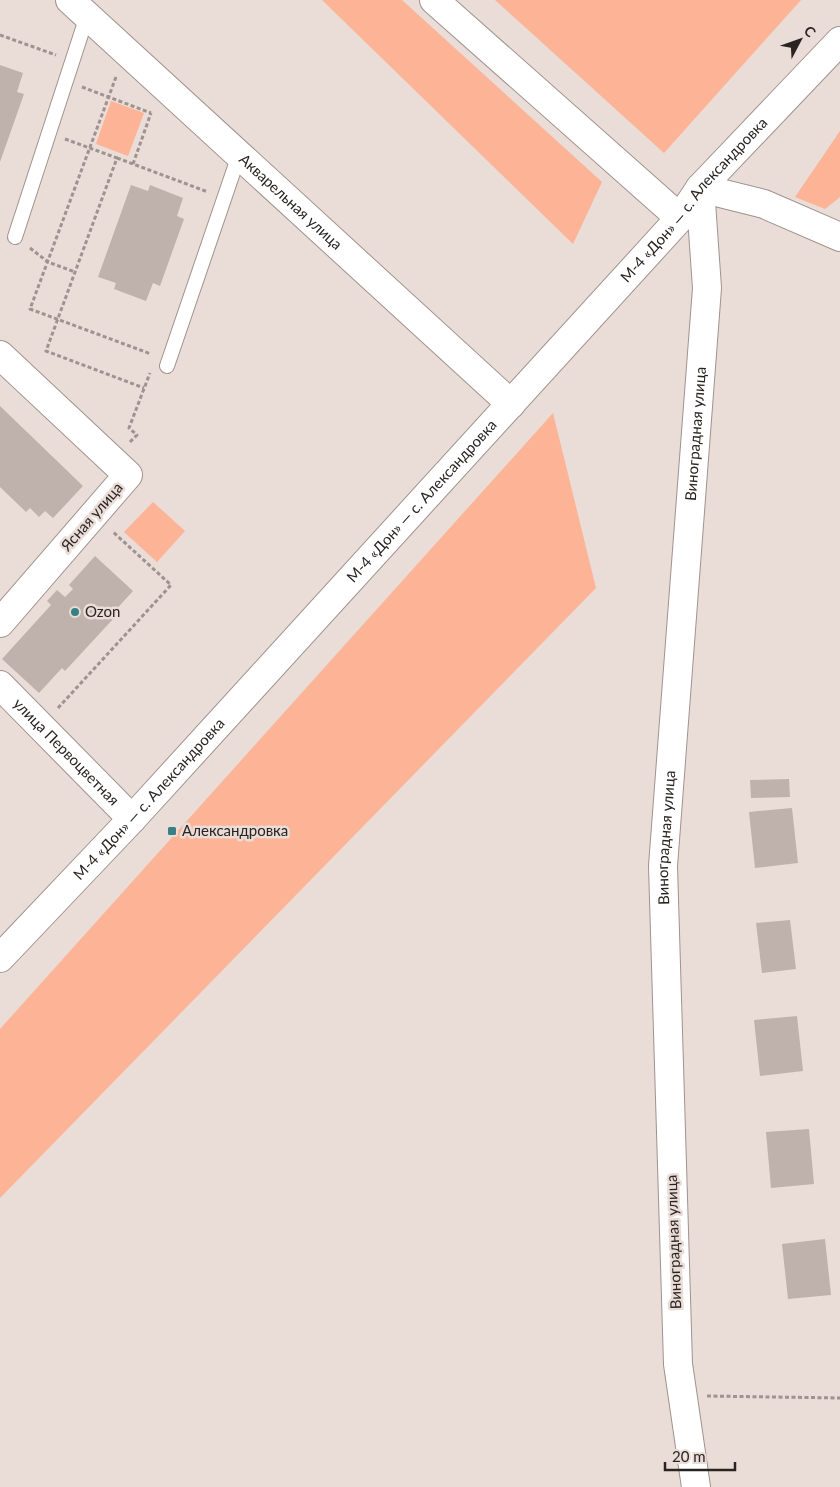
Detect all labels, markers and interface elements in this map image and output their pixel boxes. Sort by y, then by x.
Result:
north arrow [775,15,825,65]
text: С [801,22,820,41]
street label: М-4 «Дон» — с. Александровка [616,113,771,285]
street label: Акварельная улица [236,150,346,253]
street label: Виноградная улица [681,366,709,502]
street label: М-4 «Дон» — с. Александровка [343,415,500,585]
street label: Ясная улица [56,478,126,555]
place label: Ozon [85,602,120,620]
marker: Ozon [69,606,81,618]
street label: улица Первоцветная [10,694,123,809]
street label: М-4 «Дон» — с. Александровка [69,714,228,883]
street label: Виноградная улица [653,770,678,905]
place label: Александровка [182,821,288,839]
marker: Александровка [166,825,178,837]
street label: Виноградная улица [662,1174,684,1310]
scale bar [665,1440,735,1472]
text: 20 m [672,1447,706,1465]

